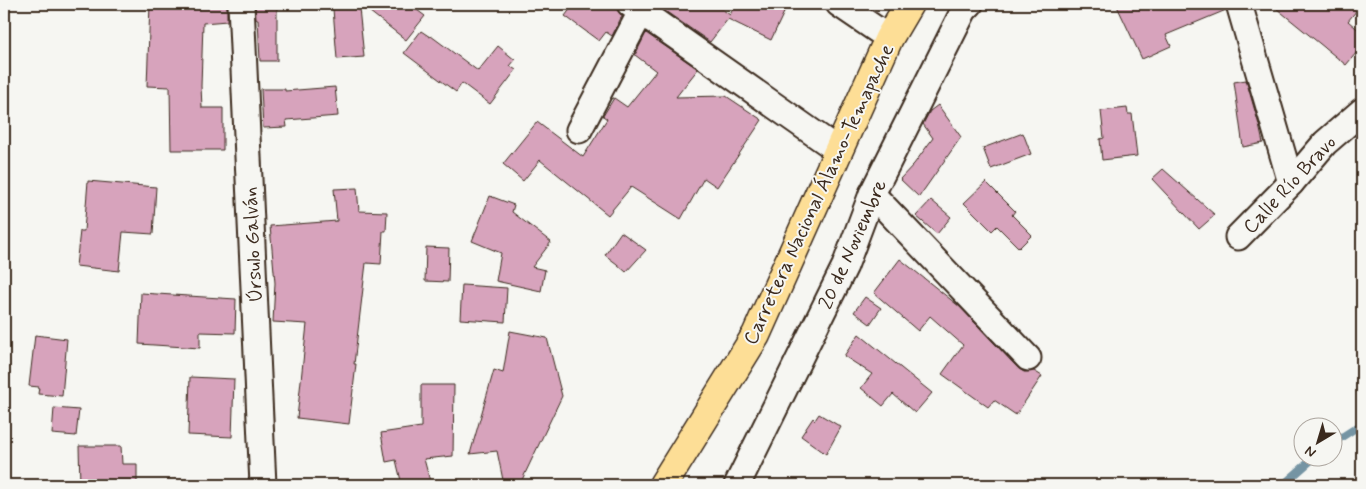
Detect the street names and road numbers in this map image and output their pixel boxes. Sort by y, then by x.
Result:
street label: Carretera Nacional Álamo-Temapache [738,40,901,349]
street label: Calle Río Bravo [1237,130,1343,240]
street label: 20 de Noviembre [813,176,894,314]
street label: Úrsulo Galván [237,186,270,304]

